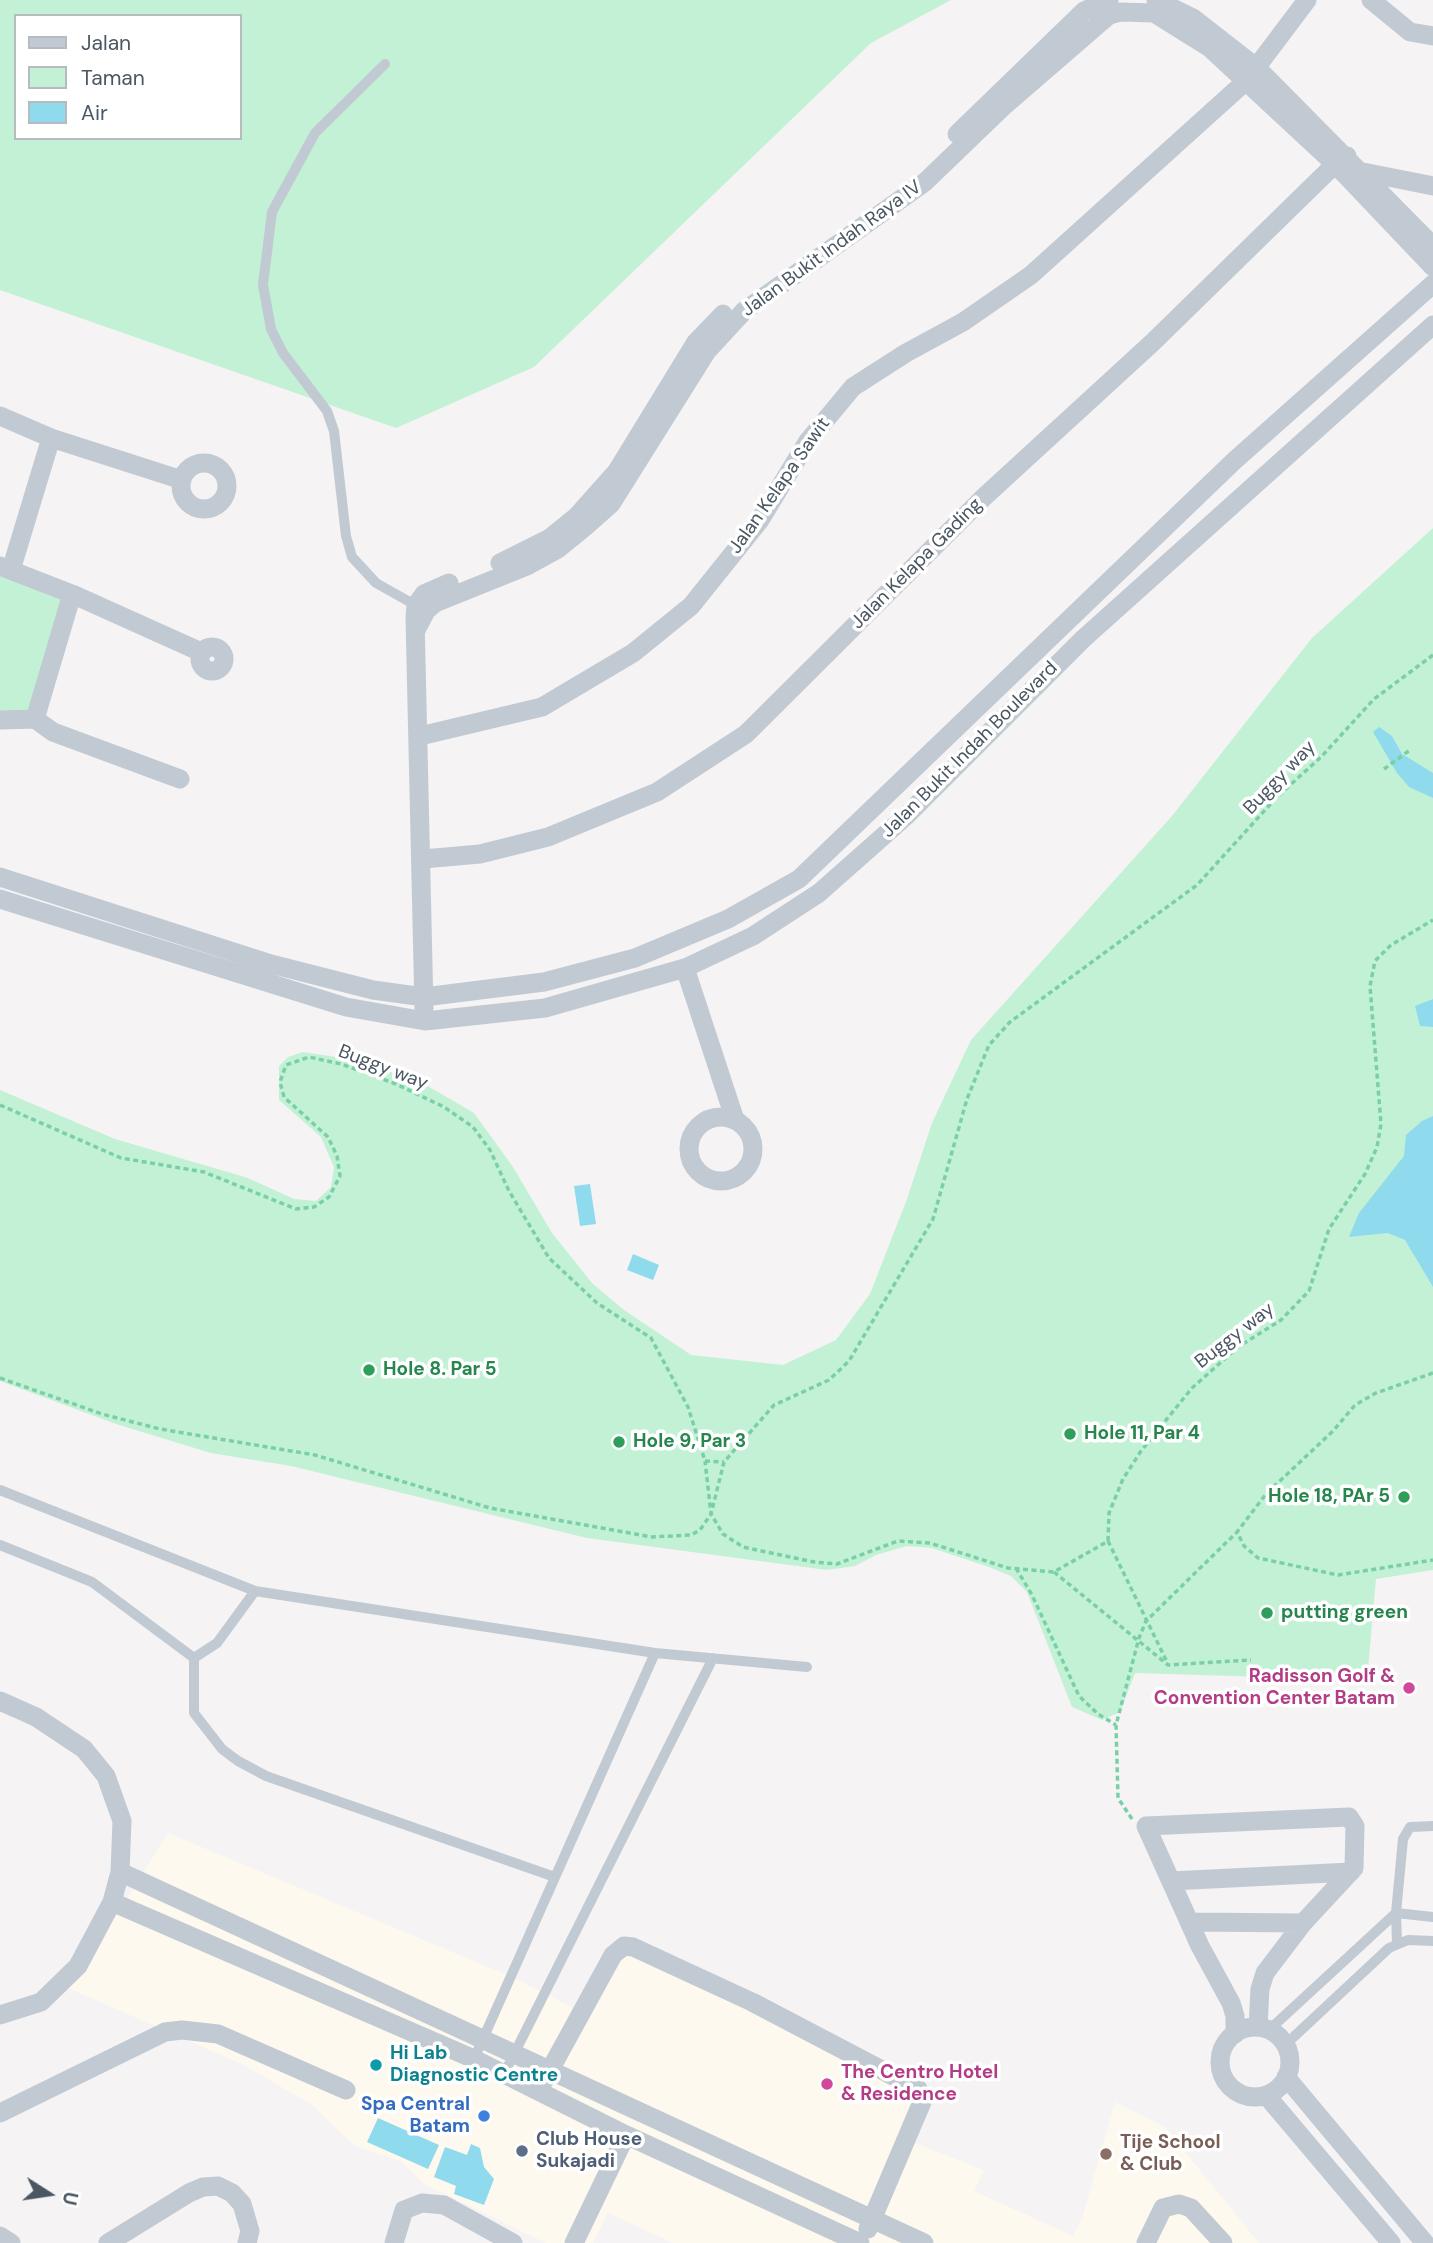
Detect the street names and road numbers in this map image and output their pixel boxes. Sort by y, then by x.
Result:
street label: Jalan Bukit Indah Raya IV [738,176,926,322]
street label: Jalan Kelapa Sawit [724,413,836,559]
street label: Jalan Kelapa Gading [847,494,987,634]
street label: Jalan Bukit Indah Boulevard [877,657,1063,843]
street label: Buggy way [1239,736,1321,820]
street label: Buggy way [335,1041,431,1095]
street label: Buggy way [1191,1298,1279,1374]

